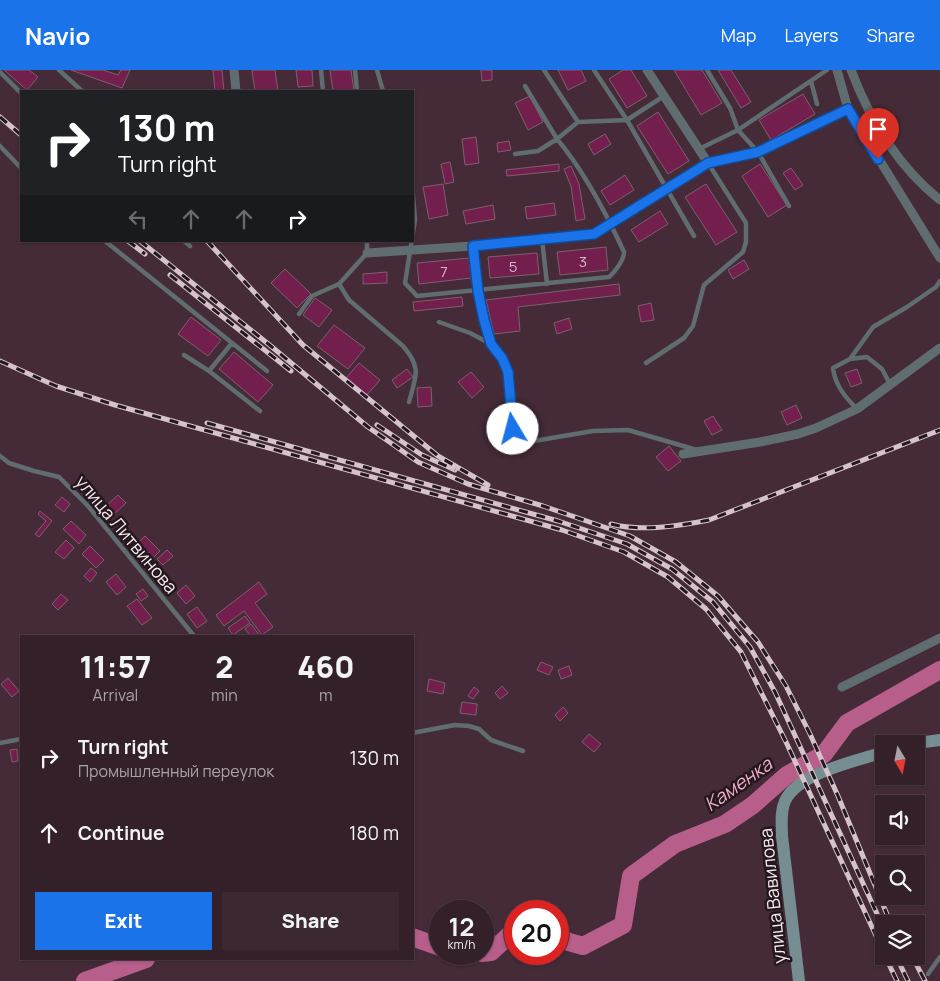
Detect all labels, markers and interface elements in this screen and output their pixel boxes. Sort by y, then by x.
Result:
text: Navio [25,19,90,52]
text: Map [721,23,756,47]
text: Layers [784,23,838,47]
text: Share [866,23,915,47]
text: 130 m [118,104,215,152]
pin [857,108,899,159]
icon: right [35,110,100,175]
icon: arrive [864,115,892,143]
text: Turn right [118,149,216,179]
icon: left [124,205,152,233]
icon: ahead [177,205,205,233]
icon: ahead [230,205,258,233]
icon: right [283,205,311,233]
house number: 3 [579,251,587,272]
house number: 5 [509,256,517,277]
house number: 7 [440,261,448,282]
position arrow [486,402,538,454]
street label: улица Литвинова [70,470,184,598]
text: 11:57 [79,646,151,687]
text: 2 [215,646,233,687]
text: 460 [297,646,355,687]
text: Arrival [93,684,138,706]
text: min [211,684,238,706]
text: m [319,684,333,706]
text: Turn right [78,734,168,760]
north arrow [875,735,925,785]
map controls [875,735,925,965]
icon: right [35,744,63,772]
text: 130 m [350,745,399,771]
water label: Каменка [699,750,778,817]
text: Промышленный переулок [78,760,274,782]
button: sound [875,795,925,845]
icon: ahead [35,819,63,847]
text: Continue [78,820,164,846]
text: 180 m [349,820,399,846]
street label: улица Вавилова [753,827,791,965]
button: search [875,855,925,905]
button: Exit [35,892,212,950]
button: Share [222,892,399,950]
speed limit sign: 20 [504,900,569,965]
text: 12 [449,909,474,944]
button: layers [875,915,925,965]
text: km/h [448,936,475,953]

